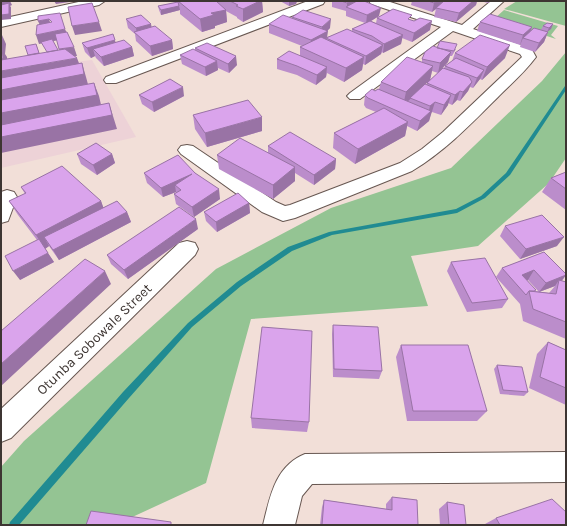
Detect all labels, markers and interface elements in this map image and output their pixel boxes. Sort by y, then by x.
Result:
street label: Otunba Sobowale Street [33,280,155,399]

